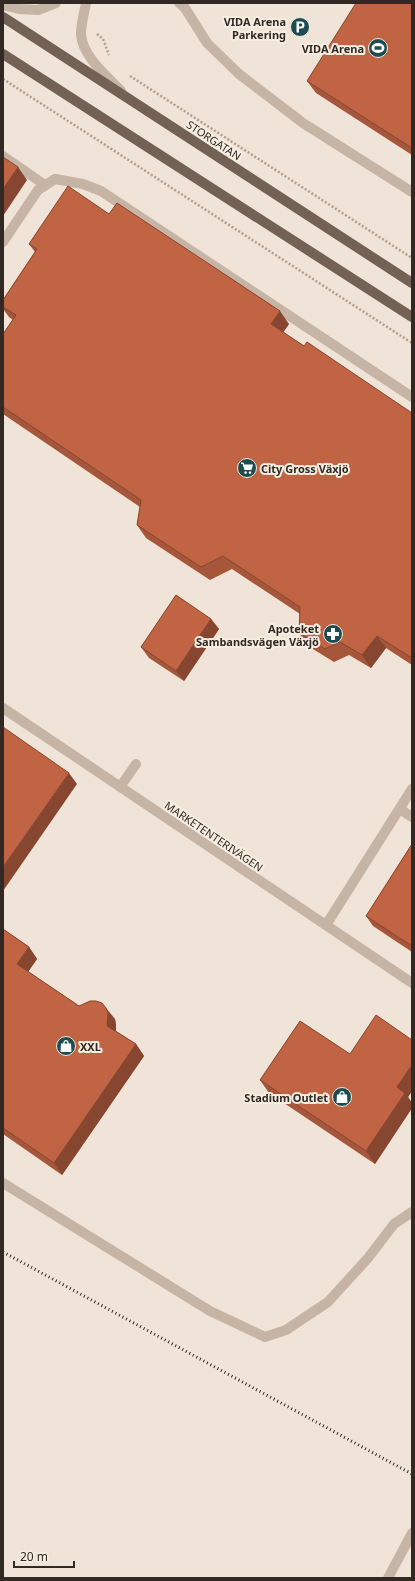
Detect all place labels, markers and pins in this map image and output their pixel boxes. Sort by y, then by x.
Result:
place label: VIDA Arena Parkering [224,14,286,42]
parking icon: VIDA Arena Parkering [289,16,311,38]
sports icon: VIDA Arena [367,37,389,59]
place label: VIDA Arena [302,41,364,56]
supermarket icon: City Gross Växjö [236,457,258,479]
place label: City Gross Växjö [261,461,349,476]
place label: Apoteket Sambandsvägen Växjö [196,621,319,649]
pharmacy icon: Apoteket Sambandsvägen Växjö [322,623,344,645]
shop icon: XXL [55,1035,77,1057]
place label: XXL [80,1039,101,1054]
shop icon: Stadium Outlet [331,1086,353,1108]
place label: Stadium Outlet [244,1090,328,1105]

